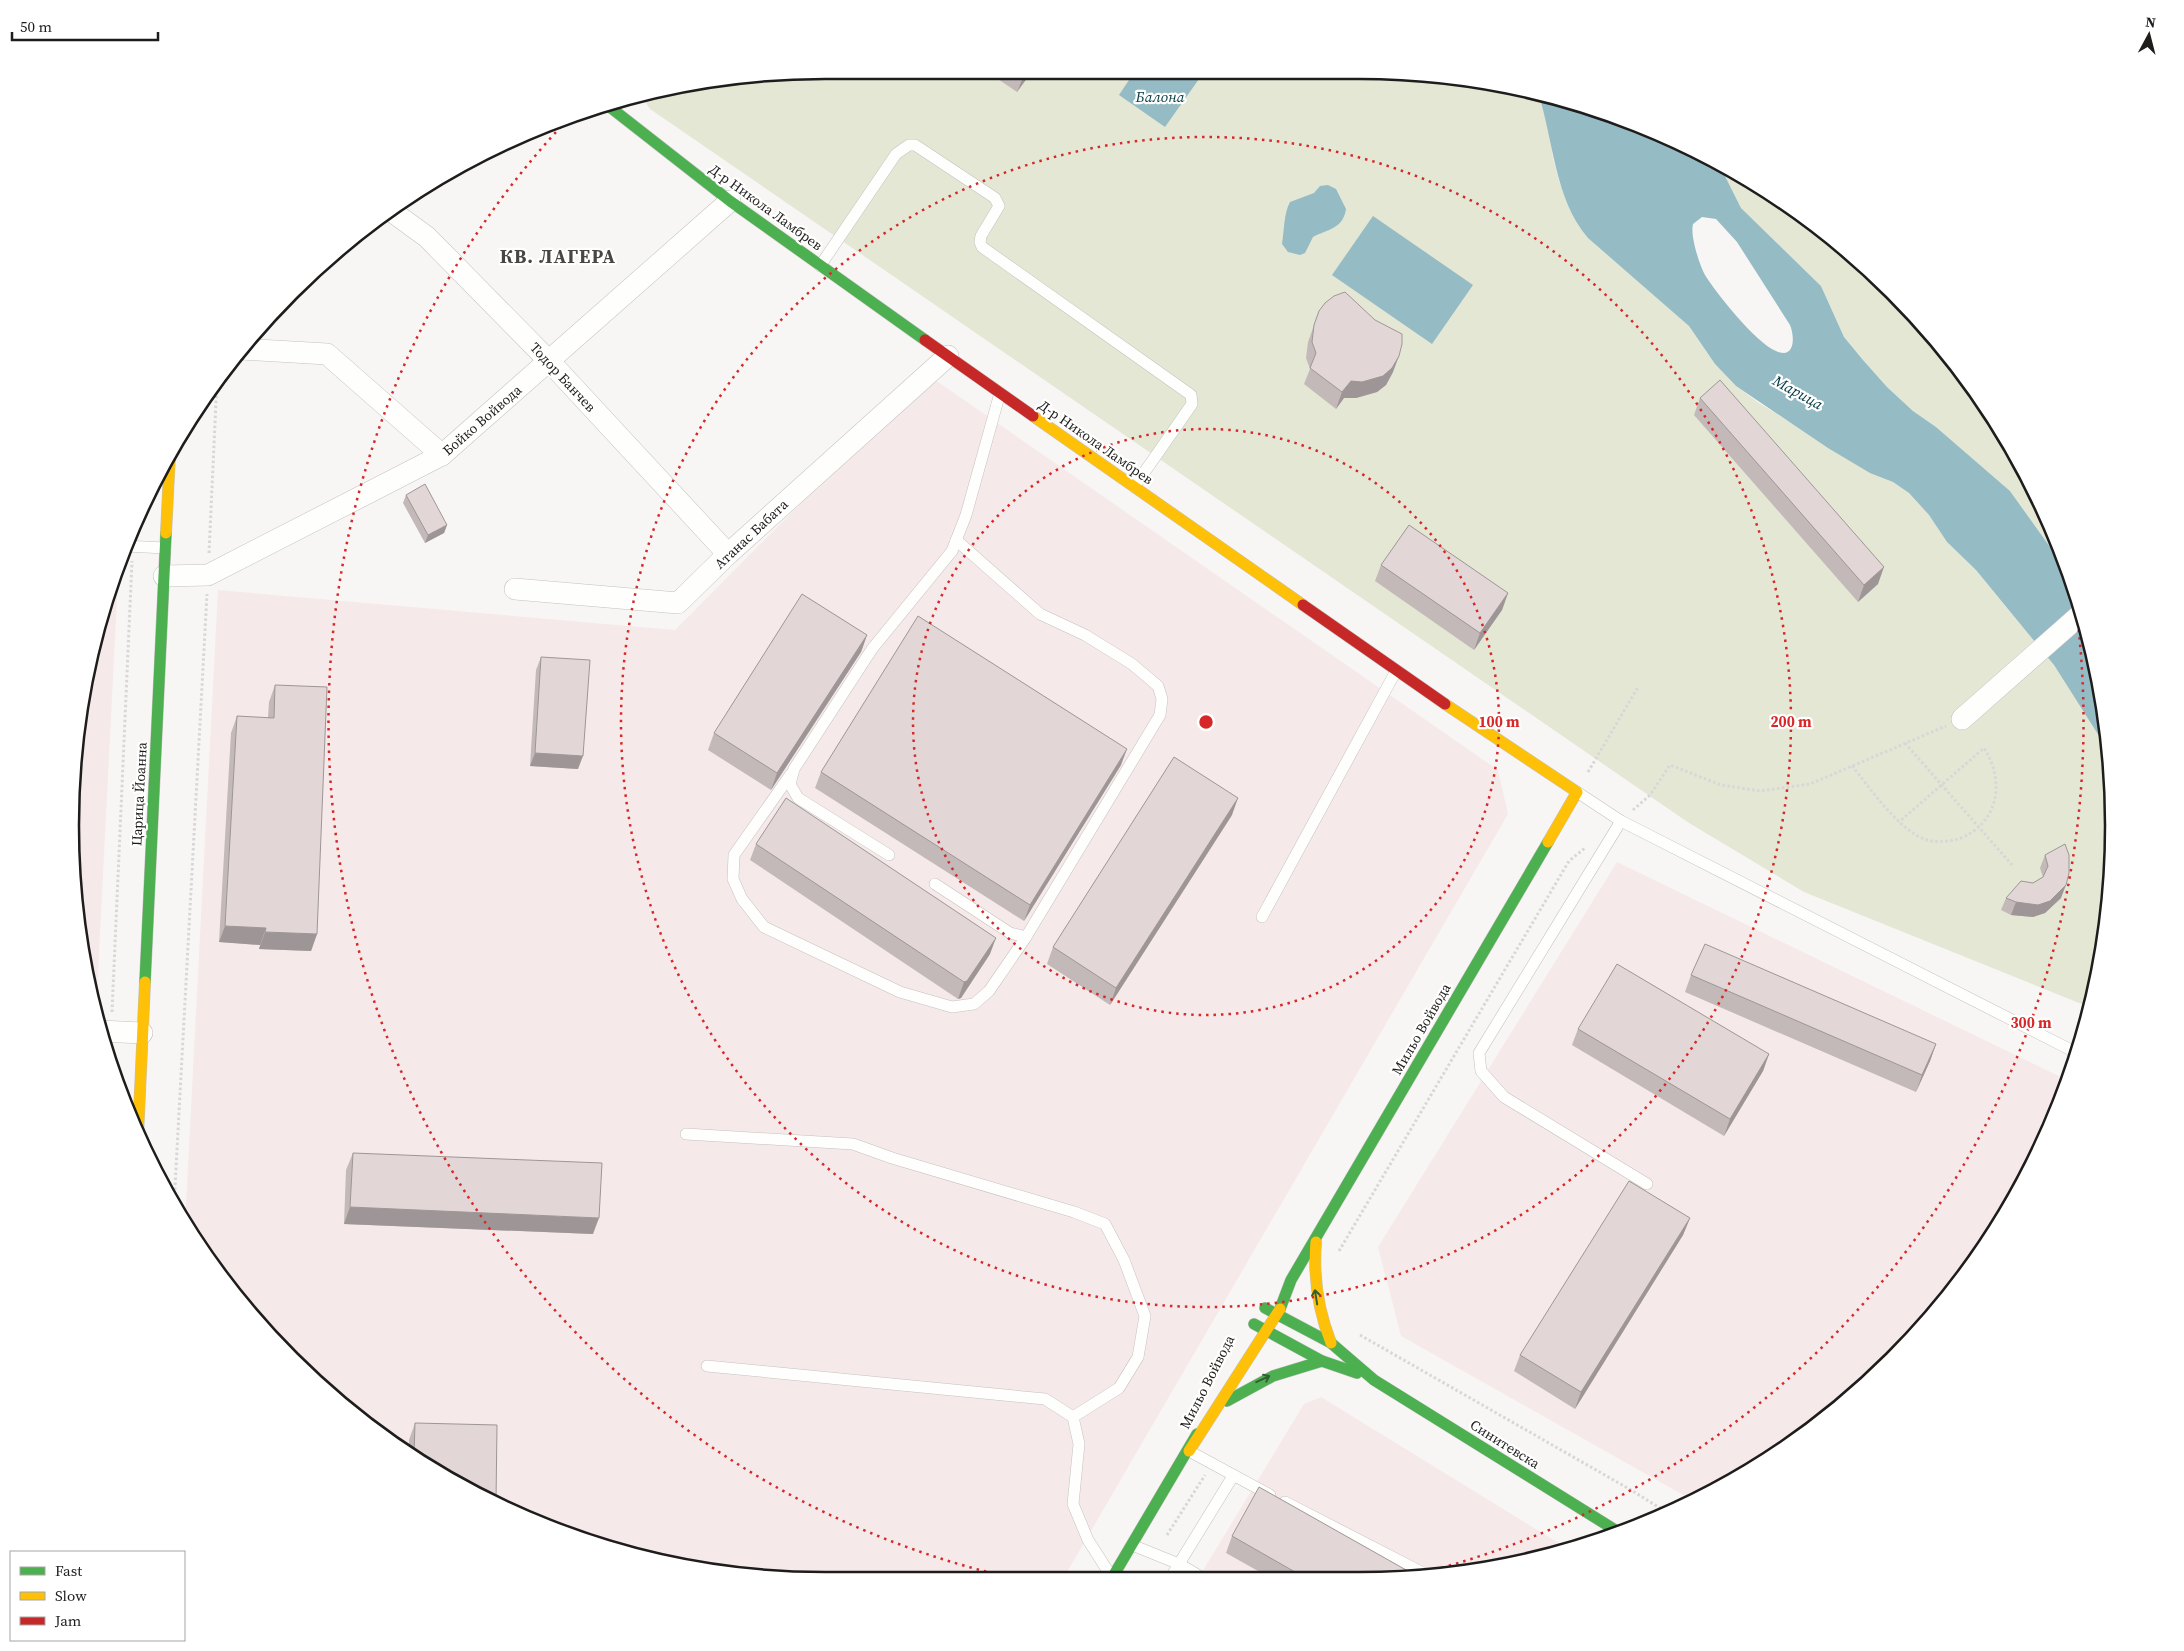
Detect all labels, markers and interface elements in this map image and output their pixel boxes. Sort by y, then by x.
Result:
scale bar [12,10,159,42]
north arrow [2124,10,2174,60]
text: N [2144,12,2157,33]
text: 50 m [20,16,52,37]
water label: Балона [1134,86,1185,107]
street label: Д-р Никола Ламбрев [705,159,827,255]
district label: КВ. ЛАГЕРА [500,243,616,269]
street label: Тодор Банчев [526,338,600,416]
water label: Марица [1768,369,1827,414]
street label: Бойко Войвода [438,379,527,460]
street label: Д-р Никола Ламбрев [1035,395,1157,489]
street label: Атанас Бабата [710,494,793,573]
text: 100 m [1478,711,1520,732]
text: 200 m [1770,711,1812,732]
centre of rings [1197,713,1215,731]
street label: Царица Йоанна [126,741,152,846]
street label: Мильо Войвода [1387,979,1456,1079]
text: 300 m [2010,1012,2052,1033]
one-way arrow [1311,1290,1321,1306]
street label: Мильо Войвода [1175,1331,1240,1432]
one-way arrow [1255,1374,1270,1383]
street label: Синитевска [1466,1415,1544,1474]
legend [10,1551,185,1641]
text: Fast [55,1560,82,1581]
text: Slow [55,1585,87,1606]
text: Jam [54,1610,82,1631]

